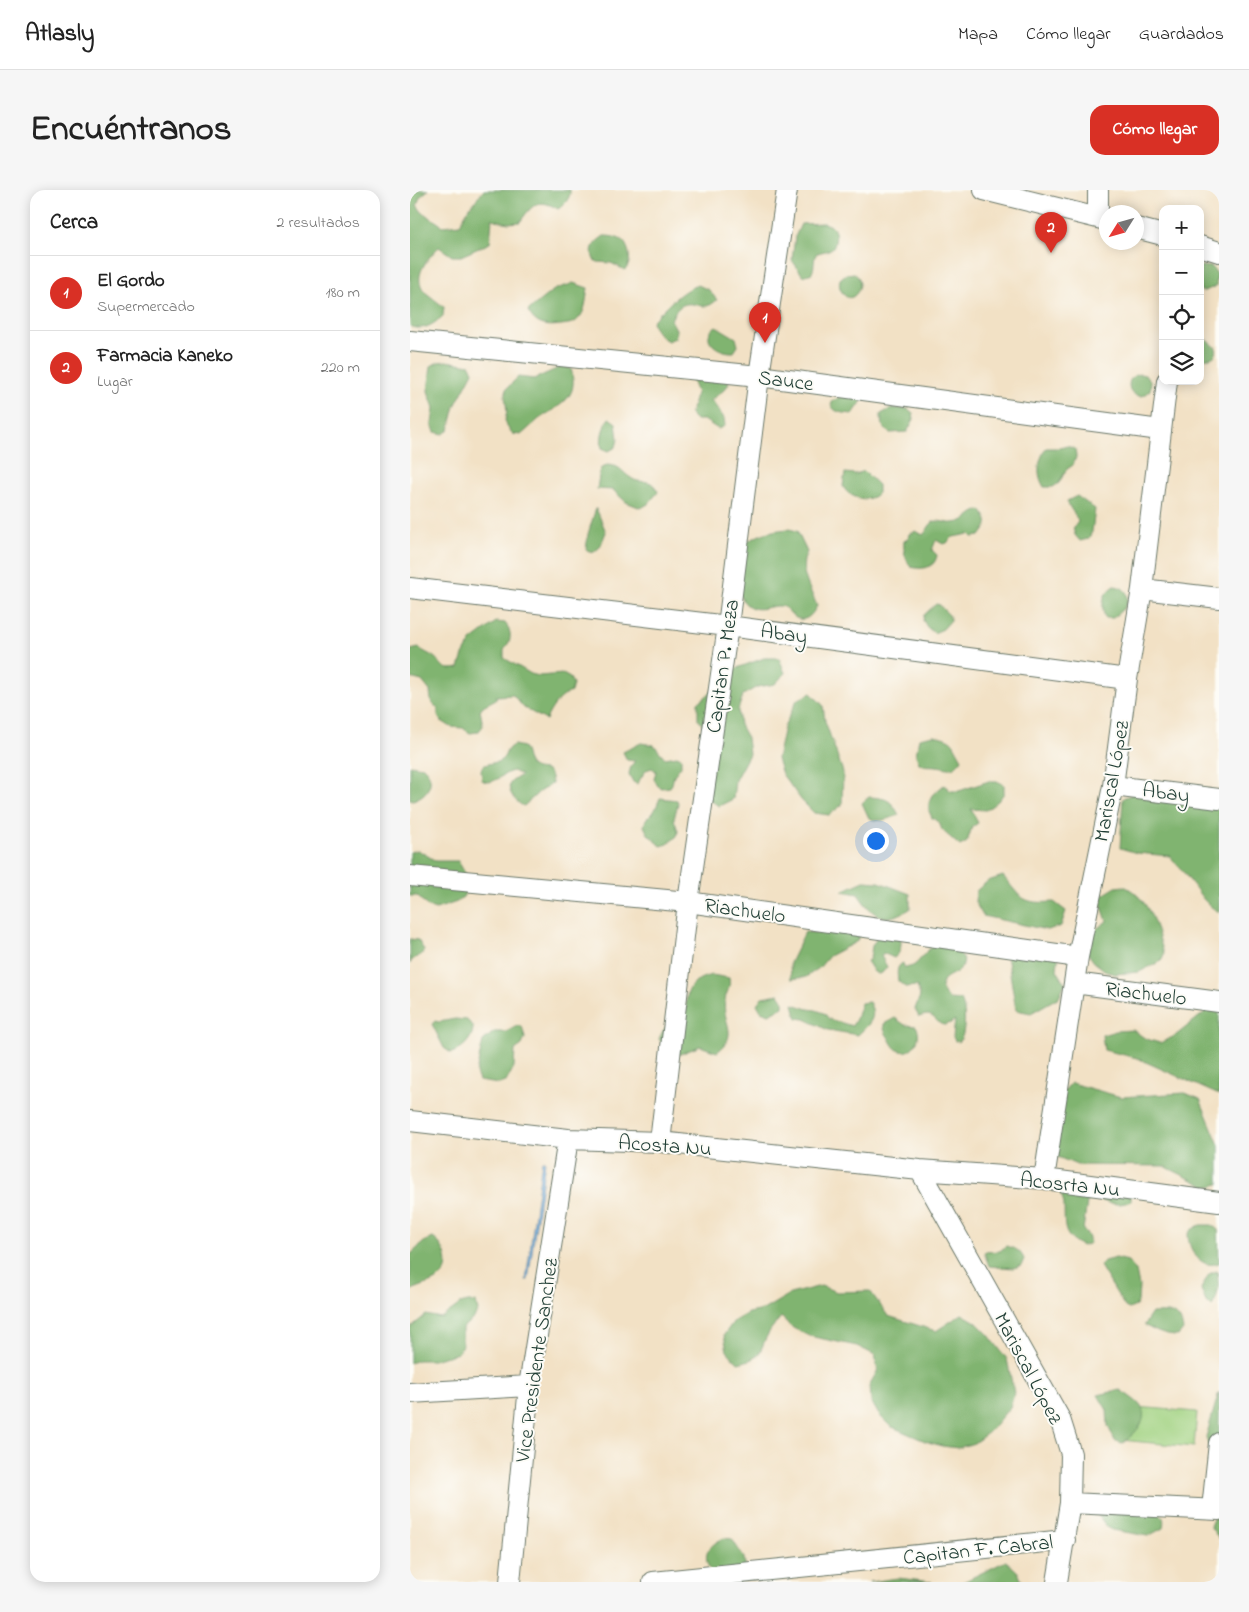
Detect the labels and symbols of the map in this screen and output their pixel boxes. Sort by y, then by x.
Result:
north arrow [1099,205,1144,250]
pin: 2 [1035,212,1067,253]
pin: 1 [749,302,781,343]
street label: Sauce [756,364,816,400]
street label: Capitan P. Meza [700,597,748,735]
street label: Abay [758,617,809,655]
street label: Mariscal López [1088,718,1138,844]
street label: Abay [1140,776,1191,814]
your location [863,828,889,854]
street label: Riachuelo [702,891,787,933]
street label: Riachuelo [1103,975,1188,1015]
street label: Acosta Nu [617,1129,713,1165]
street label: Acosrta Nu [1018,1166,1121,1206]
street label: Vice Presidente Sanchez [509,1256,567,1465]
street label: Mariscal López [985,1308,1069,1430]
street label: Capitan F. Cabral [902,1528,1055,1574]

